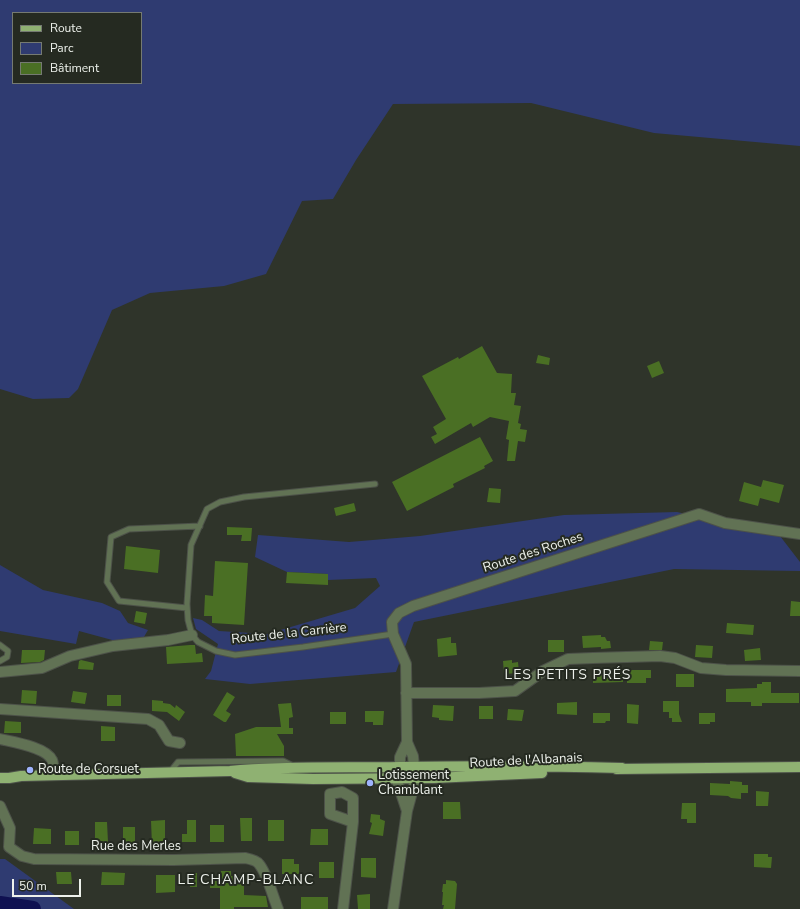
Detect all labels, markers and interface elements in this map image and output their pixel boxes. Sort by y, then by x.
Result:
legend [12,12,142,84]
text: Route [50,20,82,36]
text: Parc [50,40,73,56]
text: Bâtiment [50,60,99,76]
street label: Route des Roches [481,529,585,577]
street label: Route de la Carrière [231,620,347,648]
district label: LES PETITS PRÉS [505,668,631,684]
street label: Route de l'Albanais [469,750,583,772]
place label: Route de Corsuet [38,762,139,778]
marker: Route de Corsuet [25,765,35,775]
place label: Lotissement Chamblant [378,768,449,799]
marker: Lotissement Chamblant [365,778,375,788]
street label: Rue des Merles [91,839,181,855]
scale bar [14,871,83,897]
district label: LE CHAMP-BLANC [178,873,314,889]
text: 50 m [19,878,47,894]

